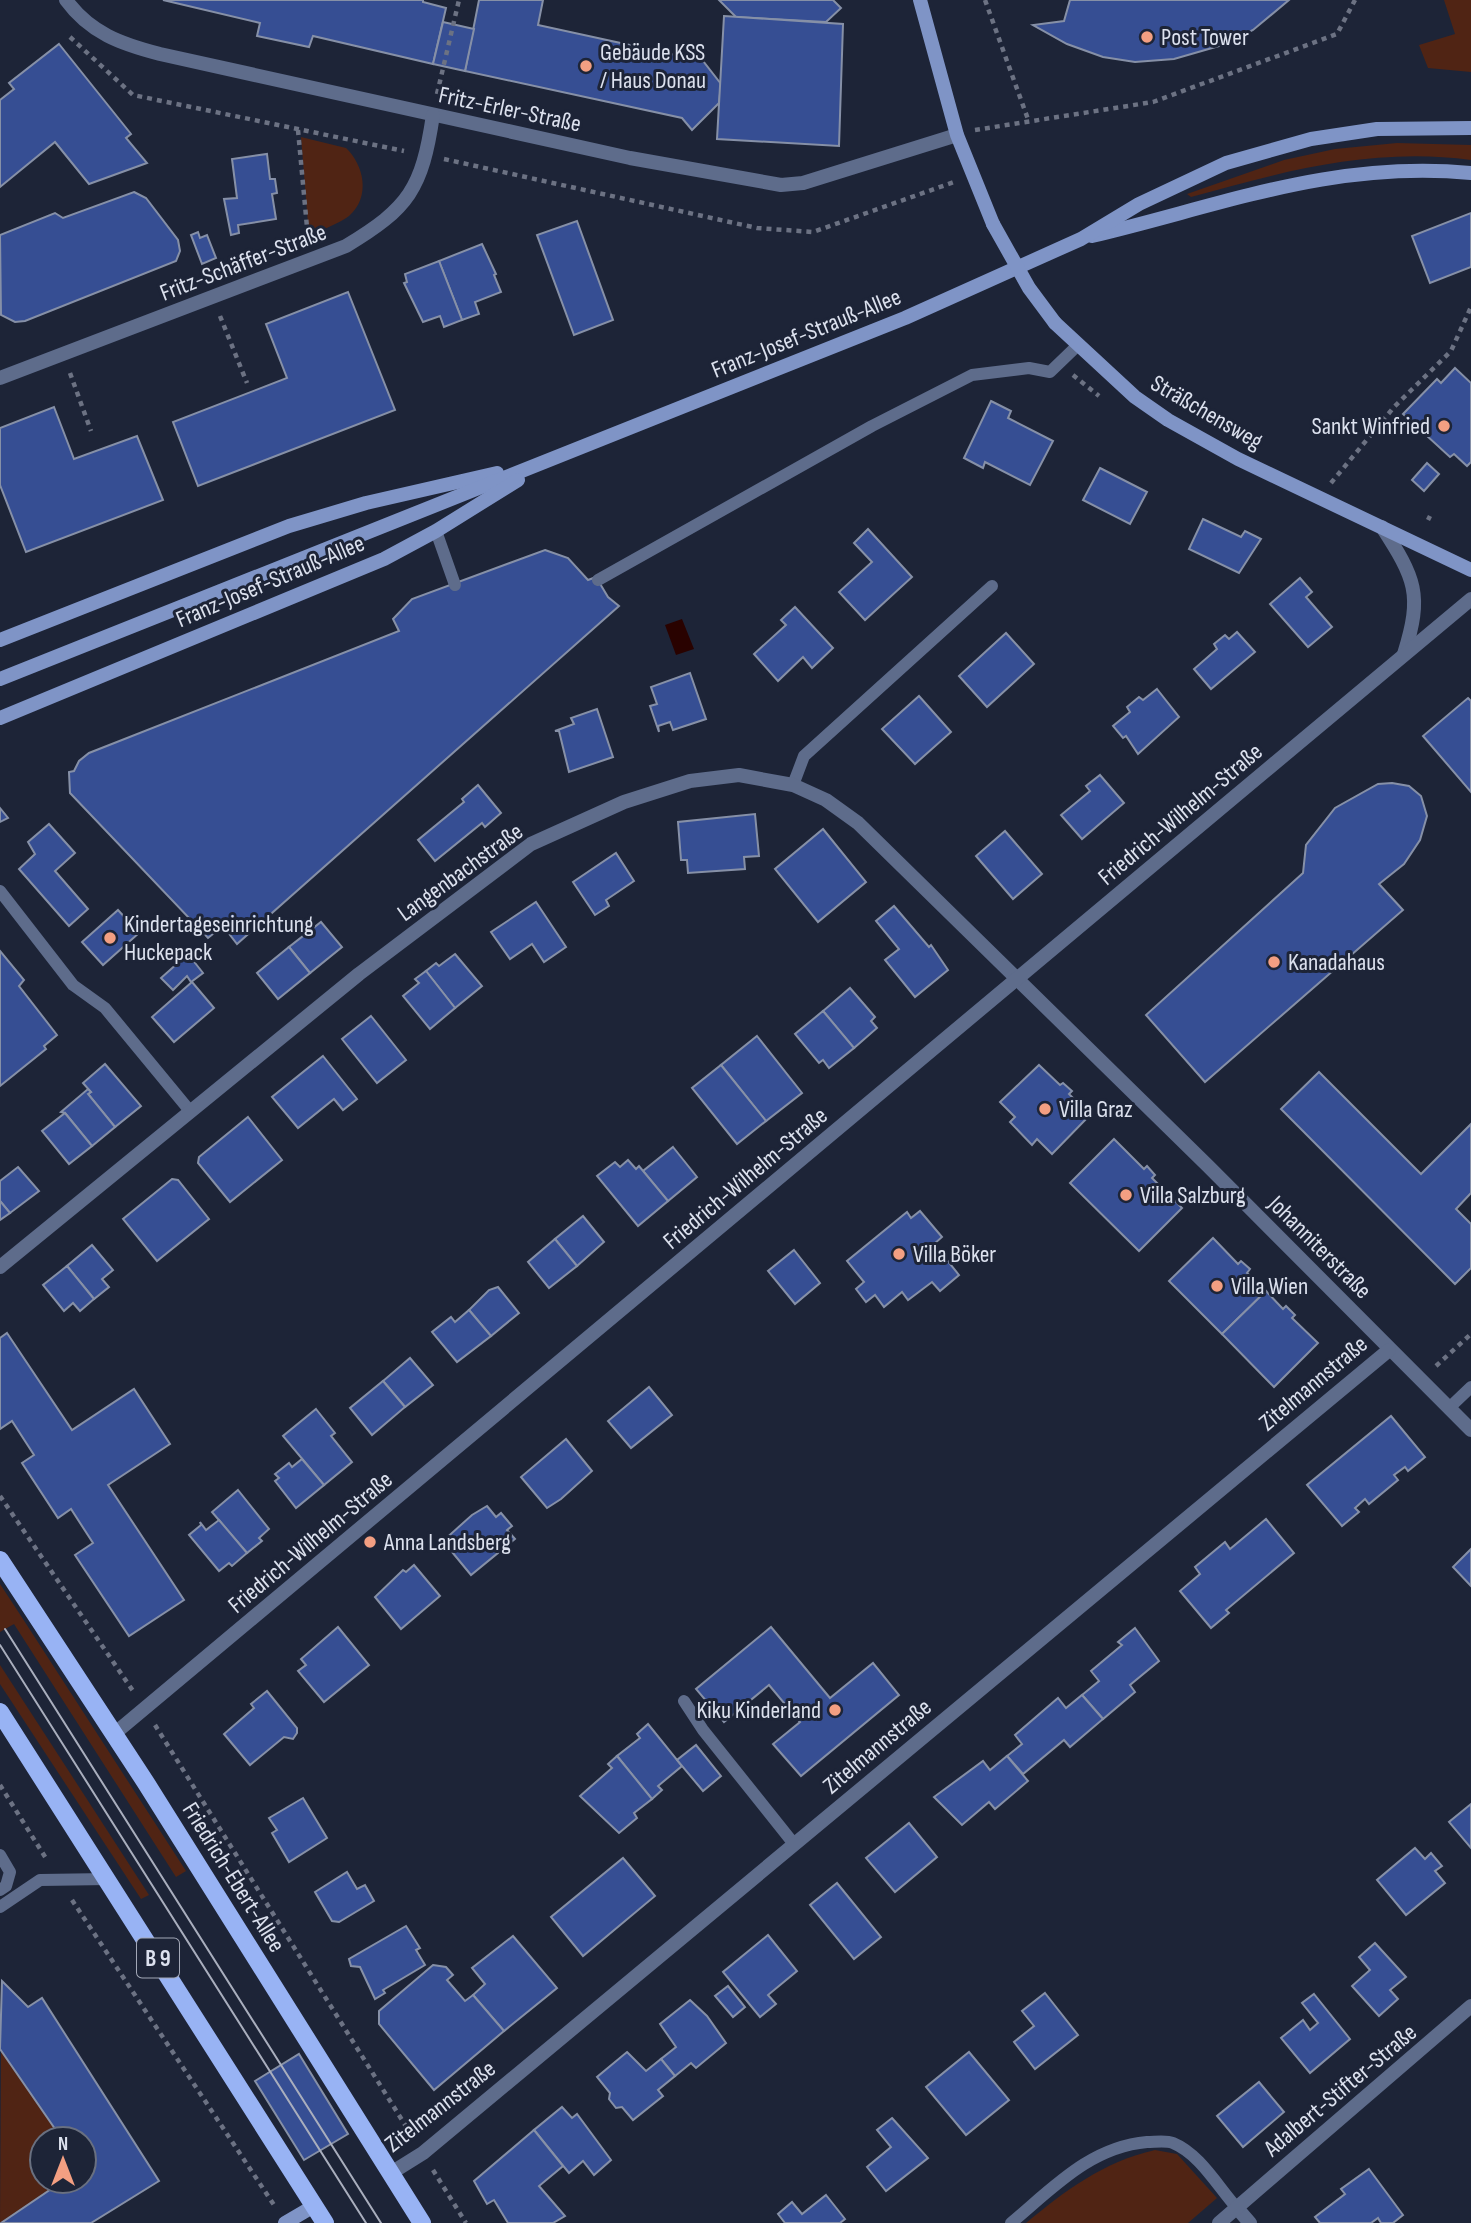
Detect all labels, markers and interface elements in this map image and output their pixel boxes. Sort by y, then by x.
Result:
place label: Post Tower [1161,23,1249,52]
marker: Post Tower [1139,29,1155,45]
place label: Gebäude KSS / Haus Donau [600,38,706,95]
marker: Gebäude KSS / Haus Donau [578,58,594,74]
street label: Fritz-Erler-Straße [436,80,584,139]
street label: Fritz-Schäffer-Straße [156,217,330,308]
street label: Franz-Josef-Strauß-Allee [707,282,905,385]
street label: Sträßchensweg [1146,369,1268,456]
place label: Sankt Winfried [1312,412,1430,441]
marker: Sankt Winfried [1436,418,1452,434]
street label: Franz-Josef-Strauß-Allee [172,529,369,634]
street label: Friedrich-Wilhelm-Straße [1092,737,1268,892]
street label: Langenbachstraße [392,817,529,928]
place label: Kindertageseinrichtung Huckepack [124,910,314,967]
marker: Kindertageseinrichtung Huckepack [102,930,118,946]
place label: Kanadahaus [1288,948,1385,977]
marker: Kanadahaus [1266,954,1282,970]
place label: Villa Graz [1059,1095,1133,1124]
street label: Friedrich-Wilhelm-Straße [657,1101,833,1256]
marker: Villa Graz [1037,1101,1053,1117]
place label: Villa Salzburg [1140,1181,1246,1210]
marker: Villa Salzburg [1118,1187,1134,1203]
street label: Johanniterstraße [1261,1189,1377,1305]
place label: Villa Böker [913,1240,996,1269]
marker: Villa Böker [891,1246,907,1262]
place label: Villa Wien [1231,1272,1308,1301]
marker: Villa Wien [1209,1278,1225,1294]
street label: Zitelmannstraße [1253,1330,1373,1437]
street label: Friedrich-Wilhelm-Straße [222,1465,398,1620]
place label: Anna Landsberg [383,1528,511,1557]
marker: Anna Landsberg [362,1534,378,1550]
street label: Zitelmannstraße [817,1693,937,1800]
place label: Kiku Kinderland [696,1696,821,1725]
marker: Kiku Kinderland [827,1702,843,1718]
street label: Friedrich-Ebert-Allee [176,1797,291,1958]
road number: B 9 [137,1938,179,1978]
street label: Adalbert-Stifter-Straße [1257,2018,1423,2163]
street label: Zitelmannstraße [379,2054,501,2159]
north arrow [28,2125,98,2195]
text: N [58,2133,68,2156]

